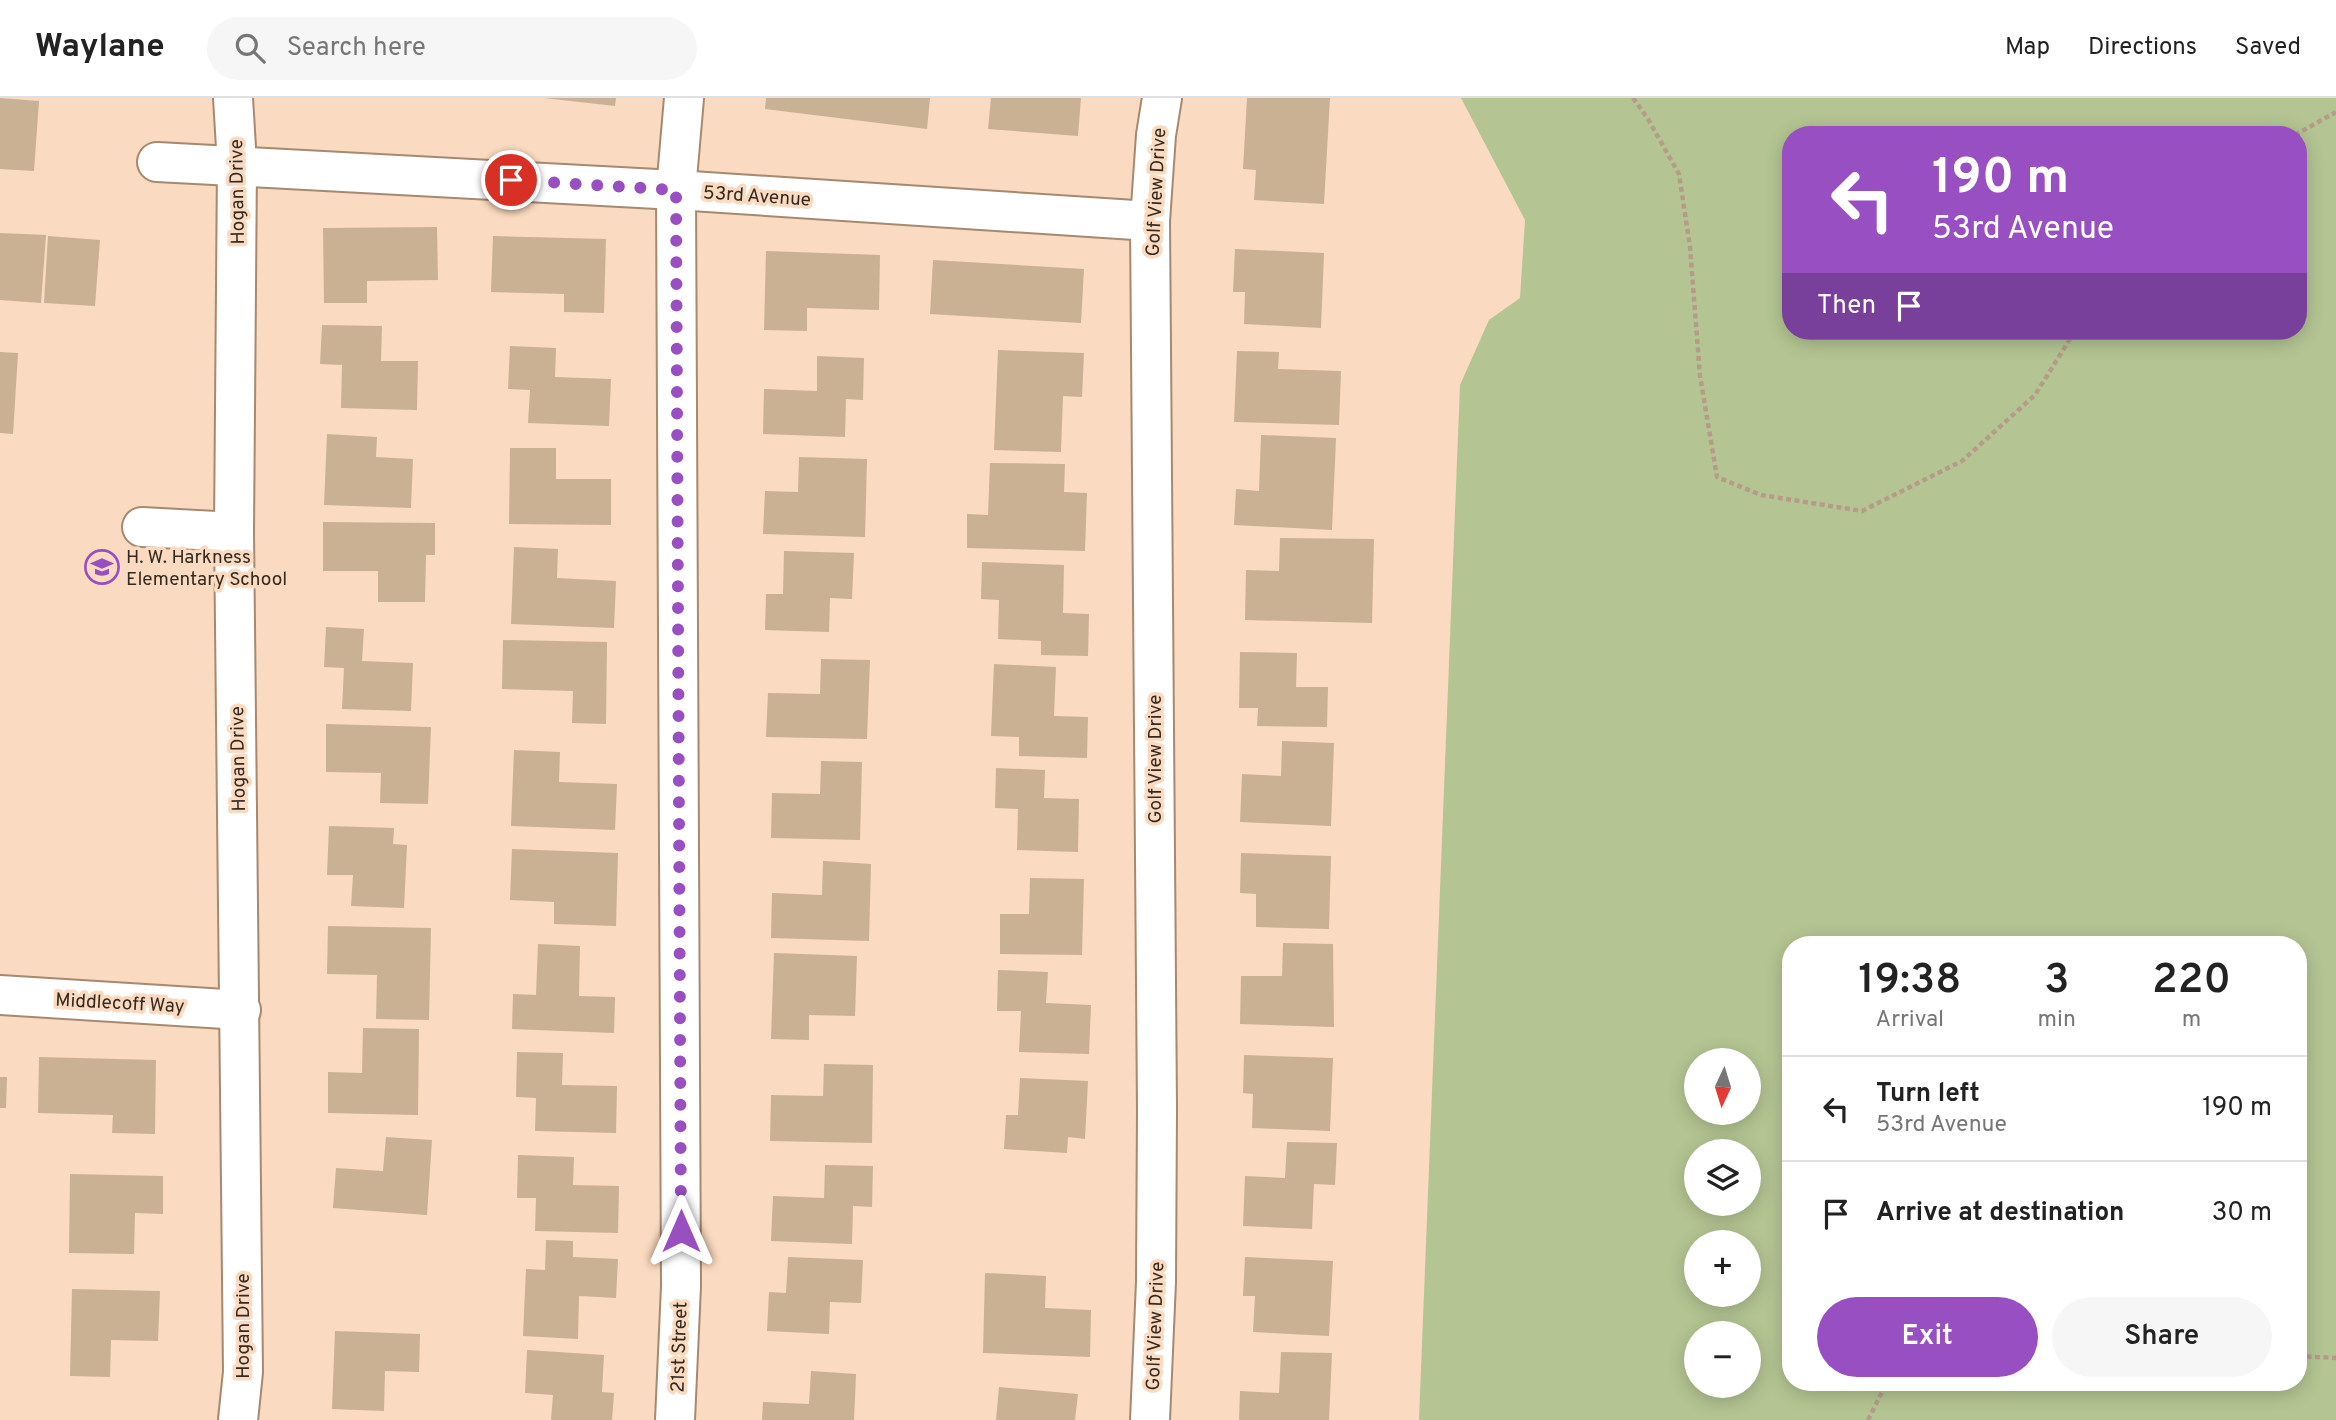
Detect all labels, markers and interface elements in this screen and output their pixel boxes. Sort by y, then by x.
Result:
search box [207,17,697,80]
text: Waylane [35,27,165,69]
icon: search [231,29,269,67]
text: Search here [287,32,426,65]
text: Map [2005,33,2050,63]
text: Directions [2088,33,2197,63]
text: Saved [2235,33,2301,63]
street label: Golf View Drive [1142,127,1172,257]
street label: Hogan Drive [225,139,251,245]
text: 190 m [1932,149,2069,211]
pin [481,150,541,210]
icon: left [1817,154,1908,245]
icon: arrive [492,161,530,199]
street label: 53rd Avenue [702,181,812,213]
text: 53rd Avenue [1932,210,2114,250]
icon: arrive [1890,287,1928,325]
text: Then [1817,290,1876,323]
place label: H. W. Harkness Elementary School [126,546,287,592]
school or university icon: H. W. Harkness Elementary School [83,548,121,586]
street label: Golf View Drive [1144,695,1168,824]
street label: Hogan Drive [226,706,252,812]
text: 19:38 [1858,955,1961,1008]
text: 3 [2044,955,2069,1008]
text: 220 [2152,955,2231,1008]
street label: Middlecoff Way [55,989,185,1019]
text: Arrival [1876,1006,1944,1035]
text: min [2038,1006,2076,1035]
text: m [2182,1006,2201,1035]
north arrow [1684,1048,1760,1125]
map controls [1684,1048,1761,1398]
text: Turn left [1876,1078,1980,1111]
icon: left [1817,1090,1855,1128]
text: 190 m [2202,1092,2272,1125]
text: 53rd Avenue [1876,1111,2007,1140]
button: layers [1684,1139,1761,1216]
position arrow [644,1194,718,1268]
icon: arrive [1817,1195,1855,1233]
text: Arrive at destination [1876,1197,2124,1230]
text: 30 m [2212,1197,2272,1230]
button: + [1684,1230,1761,1307]
street label: Golf View Drive [1142,1261,1170,1391]
street label: Hogan Drive [232,1273,256,1379]
button: Exit [1817,1297,2038,1377]
button: Share [2052,1297,2272,1377]
street label: 21st Street [666,1301,694,1393]
button: − [1684,1321,1761,1398]

